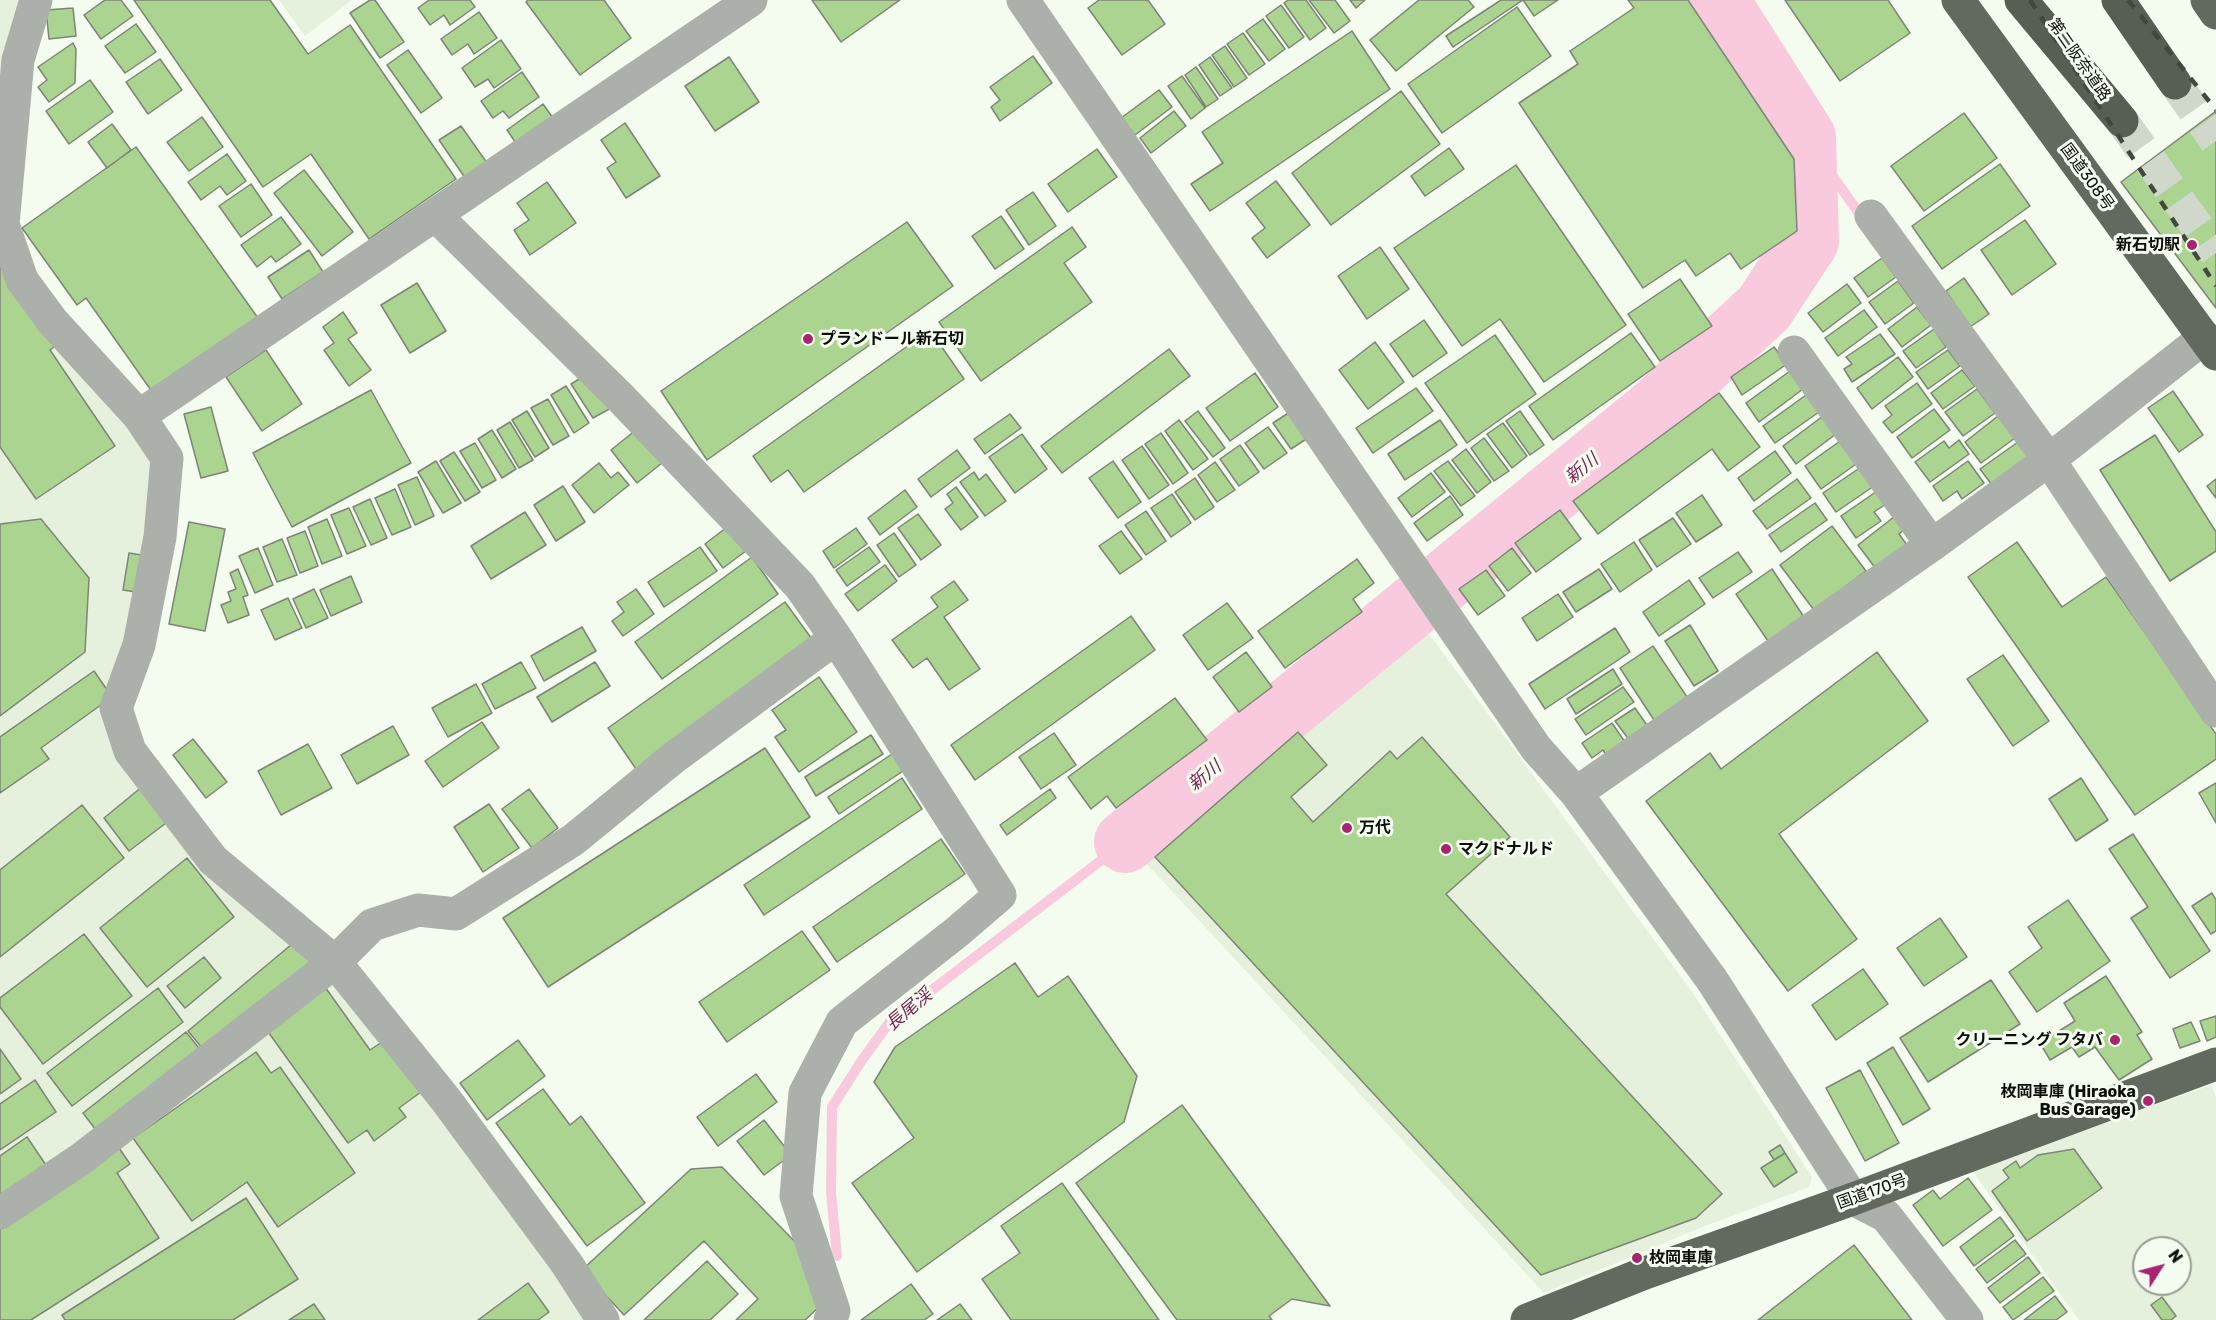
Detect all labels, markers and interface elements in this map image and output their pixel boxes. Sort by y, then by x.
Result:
street label: 第二阪奈道路 [2044,15,2114,105]
street label: 国道308号 [2056,140,2118,214]
place label: 新石切駅 [2116,235,2180,255]
marker: 新石切駅 [2185,238,2199,252]
place label: プランドール新石切 [820,329,964,349]
marker: プランドール新石切 [801,332,815,346]
water label: 新川 [1561,449,1603,489]
water label: 新川 [1184,756,1226,796]
place label: 万代 [1359,818,1391,838]
marker: 万代 [1340,821,1354,835]
place label: マクドナルド [1458,839,1554,859]
marker: マクドナルド [1439,842,1453,856]
water label: 長尾渓 [881,984,937,1036]
place label: クリーニング フタバ [1956,1030,2103,1050]
marker: クリーニング フタバ [2108,1033,2122,1047]
place label: 枚岡車庫 (Hiraoka Bus Garage) [2001,1082,2136,1120]
marker: 枚岡車庫 (Hiraoka Bus Garage) [2141,1094,2155,1108]
street label: 国道170号 [1834,1170,1910,1214]
north arrow [2132,1236,2192,1296]
text: N [2164,1246,2186,1267]
place label: 枚岡車庫 [1649,1248,1713,1268]
marker: 枚岡車庫 [1630,1251,1644,1265]

